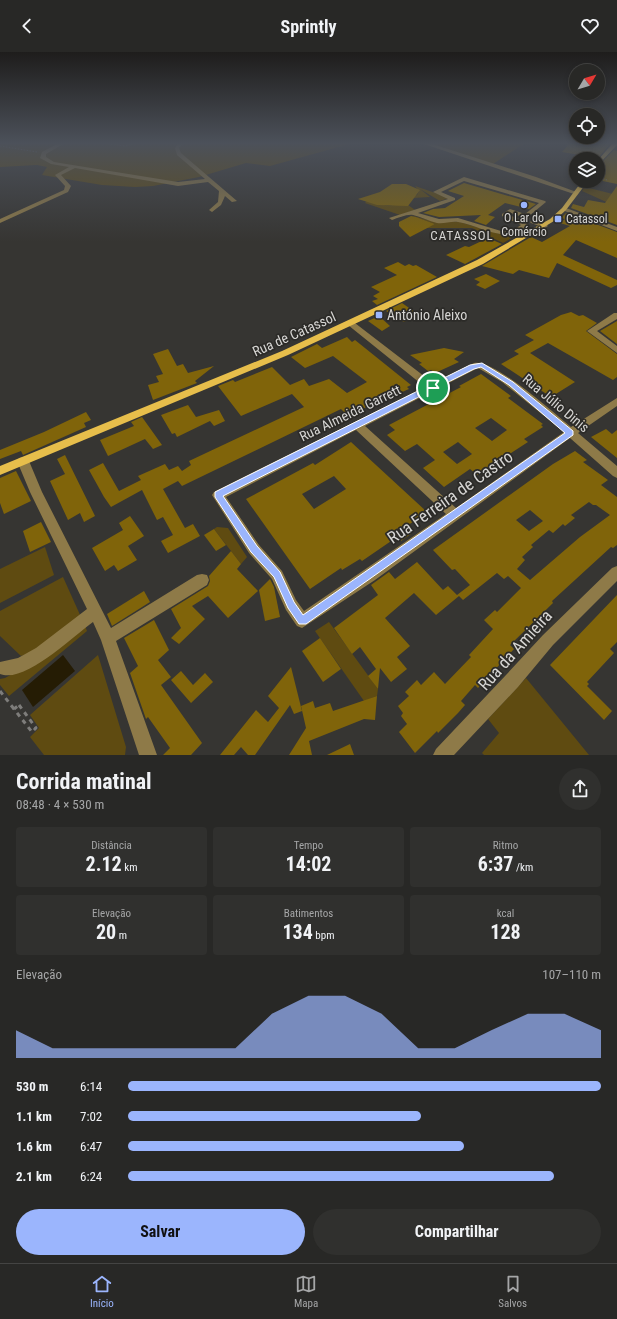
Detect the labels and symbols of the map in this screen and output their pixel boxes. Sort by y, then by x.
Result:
north arrow [569,64,605,100]
marker: O Lar do Comércio [519,200,529,210]
place label: O Lar do Comércio [501,211,547,239]
place label: Catassol [566,212,608,226]
marker: Catassol [553,214,563,224]
district label: CATASSOL [430,228,494,243]
place label: António Aleixo [387,307,467,323]
street label: Rua de Catassol [250,309,338,359]
marker: António Aleixo [374,310,384,320]
pin [416,371,450,405]
street label: Rua Júlio Dinis [519,371,593,435]
street label: Rua Almeida Garrett [297,382,403,444]
street label: Rua Ferreira de Castro [383,446,517,548]
street label: Rua da Amieira [474,606,556,694]

